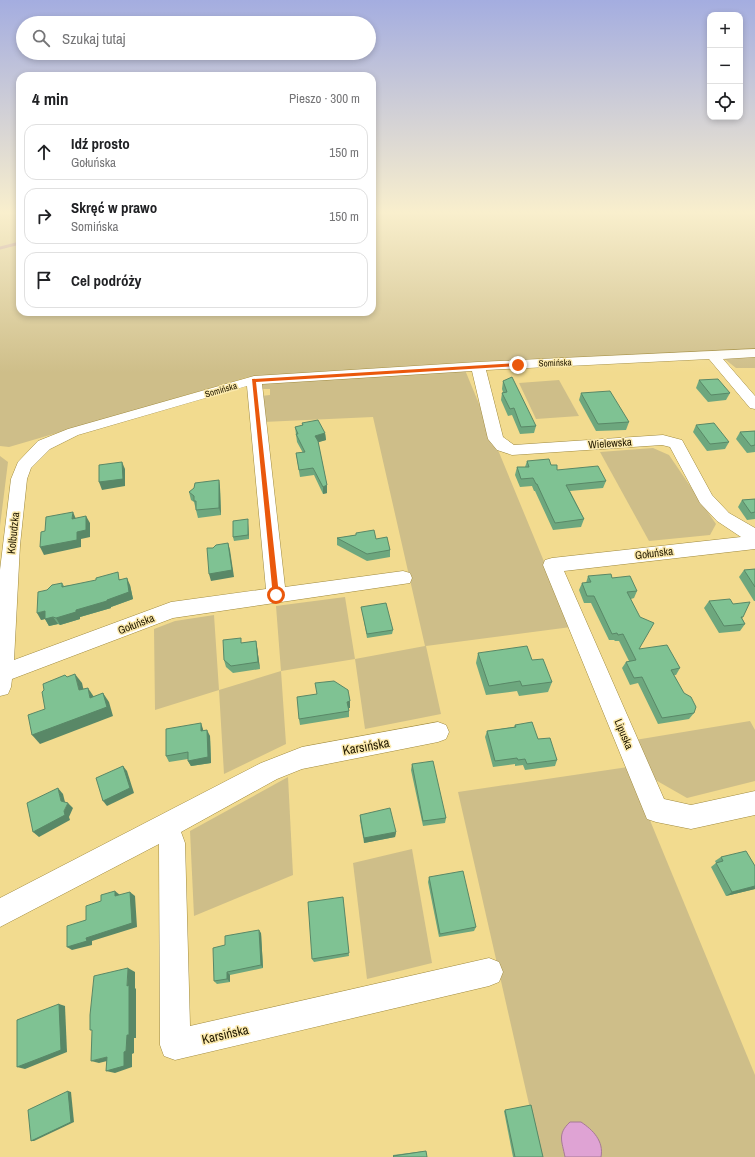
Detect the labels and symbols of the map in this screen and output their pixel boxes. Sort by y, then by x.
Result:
route end [509,356,527,374]
street label: Somińska [538,356,572,370]
street label: Somińska [204,380,238,400]
street label: Wielewska [588,434,632,452]
street label: Kolbudzka [4,511,22,555]
street label: Gołuńska [634,544,674,562]
route start [267,586,285,604]
street label: Gołuńska [116,611,156,637]
street label: Lipuska [611,717,637,751]
street label: Karsińska [341,734,391,759]
street label: Karsińska [200,1021,250,1048]

